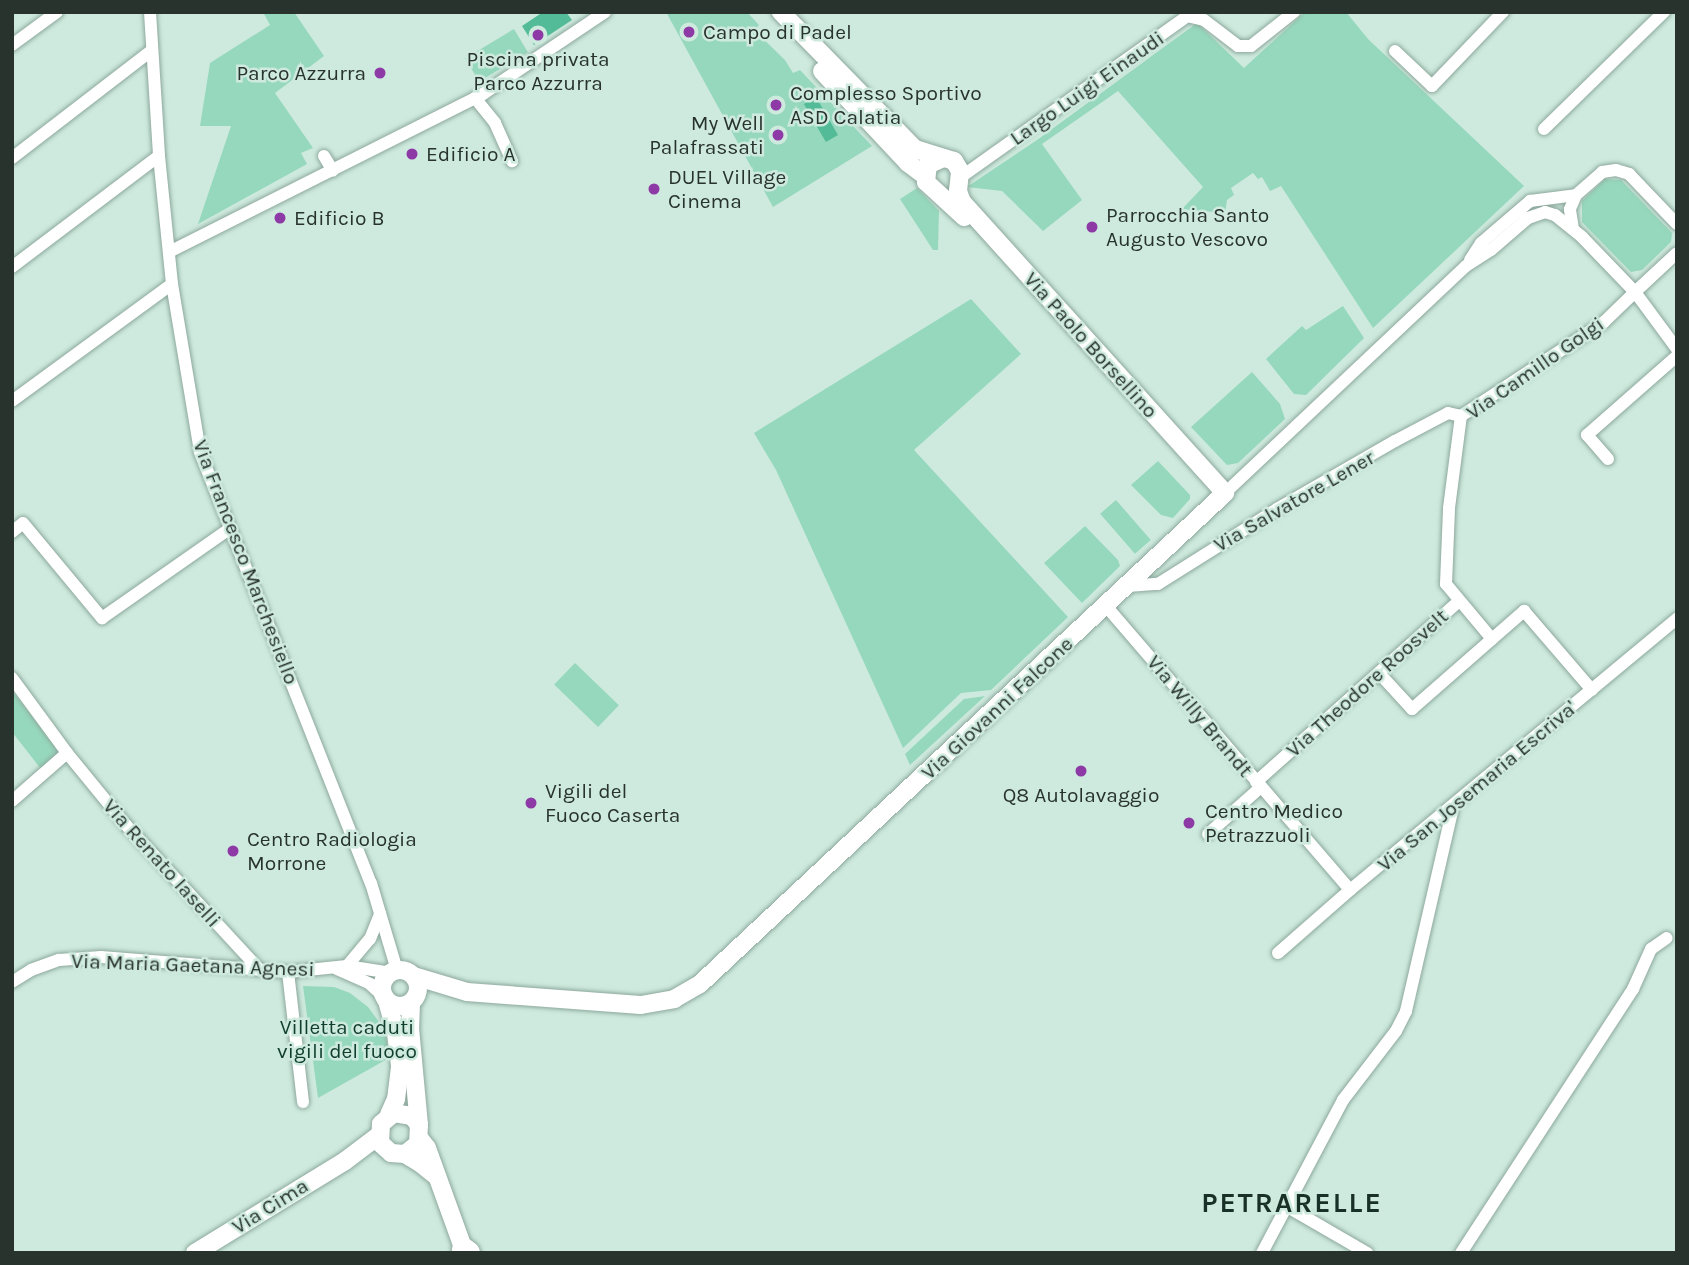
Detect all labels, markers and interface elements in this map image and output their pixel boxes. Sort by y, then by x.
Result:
place label: Campo di Padel [703,19,852,45]
marker: Campo di Padel [681,24,697,40]
street label: Largo Luigi Einaudi [1005,25,1169,151]
marker: Piscina privata Parco Azzurra [530,27,546,43]
place label: Piscina privata Parco Azzurra [467,46,609,96]
place label: Parco Azzurra [236,60,366,86]
marker: Parco Azzurra [372,65,388,81]
place label: Complesso Sportivo ASD Calatia [790,80,982,130]
marker: Complesso Sportivo ASD Calatia [768,97,784,113]
place label: My Well Palafrassati [649,110,764,160]
marker: My Well Palafrassati [770,127,786,143]
place label: Edificio A [426,141,516,167]
marker: Edificio A [404,146,420,162]
place label: DUEL Village Cinema [668,164,786,214]
marker: DUEL Village Cinema [646,181,662,197]
place label: Parrocchia Santo Augusto Vescovo [1106,202,1269,252]
place label: Edificio B [294,205,385,231]
marker: Edificio B [272,210,288,226]
marker: Parrocchia Santo Augusto Vescovo [1084,219,1100,235]
street label: Via Paolo Borsellino [1019,267,1163,423]
street label: Via Camillo Golgi [1461,311,1609,425]
street label: Via Francesco Marchesiello [188,436,304,688]
street label: Via Salvatore Lener [1209,445,1379,557]
street label: Via Theodore Roosvelt [1281,604,1453,762]
street label: Via Giovanni Falcone [916,631,1078,785]
street label: Via Willy Brandt [1142,650,1258,782]
street label: Via San Josemaria Escriva' [1372,695,1582,877]
marker: Q8 Autolavaggio [1073,763,1089,779]
place label: Vigili del Fuoco Caserta [545,778,680,828]
place label: Q8 Autolavaggio [1003,782,1159,808]
street label: Via Renato Iaselli [98,794,226,932]
marker: Vigili del Fuoco Caserta [523,795,539,811]
place label: Centro Medico Petrazzuoli [1205,798,1343,848]
marker: Centro Medico Petrazzuoli [1179,813,1199,833]
place label: Centro Radiologia Morrone [247,826,417,876]
marker: Centro Radiologia Morrone [225,843,241,859]
street label: Via Maria Gaetana Agnesi [71,948,315,982]
park label: Villetta caduti vigili del fuoco [277,1014,417,1064]
street label: Via Cima [227,1173,313,1239]
district label: PETRARELLE [1202,1186,1382,1220]

